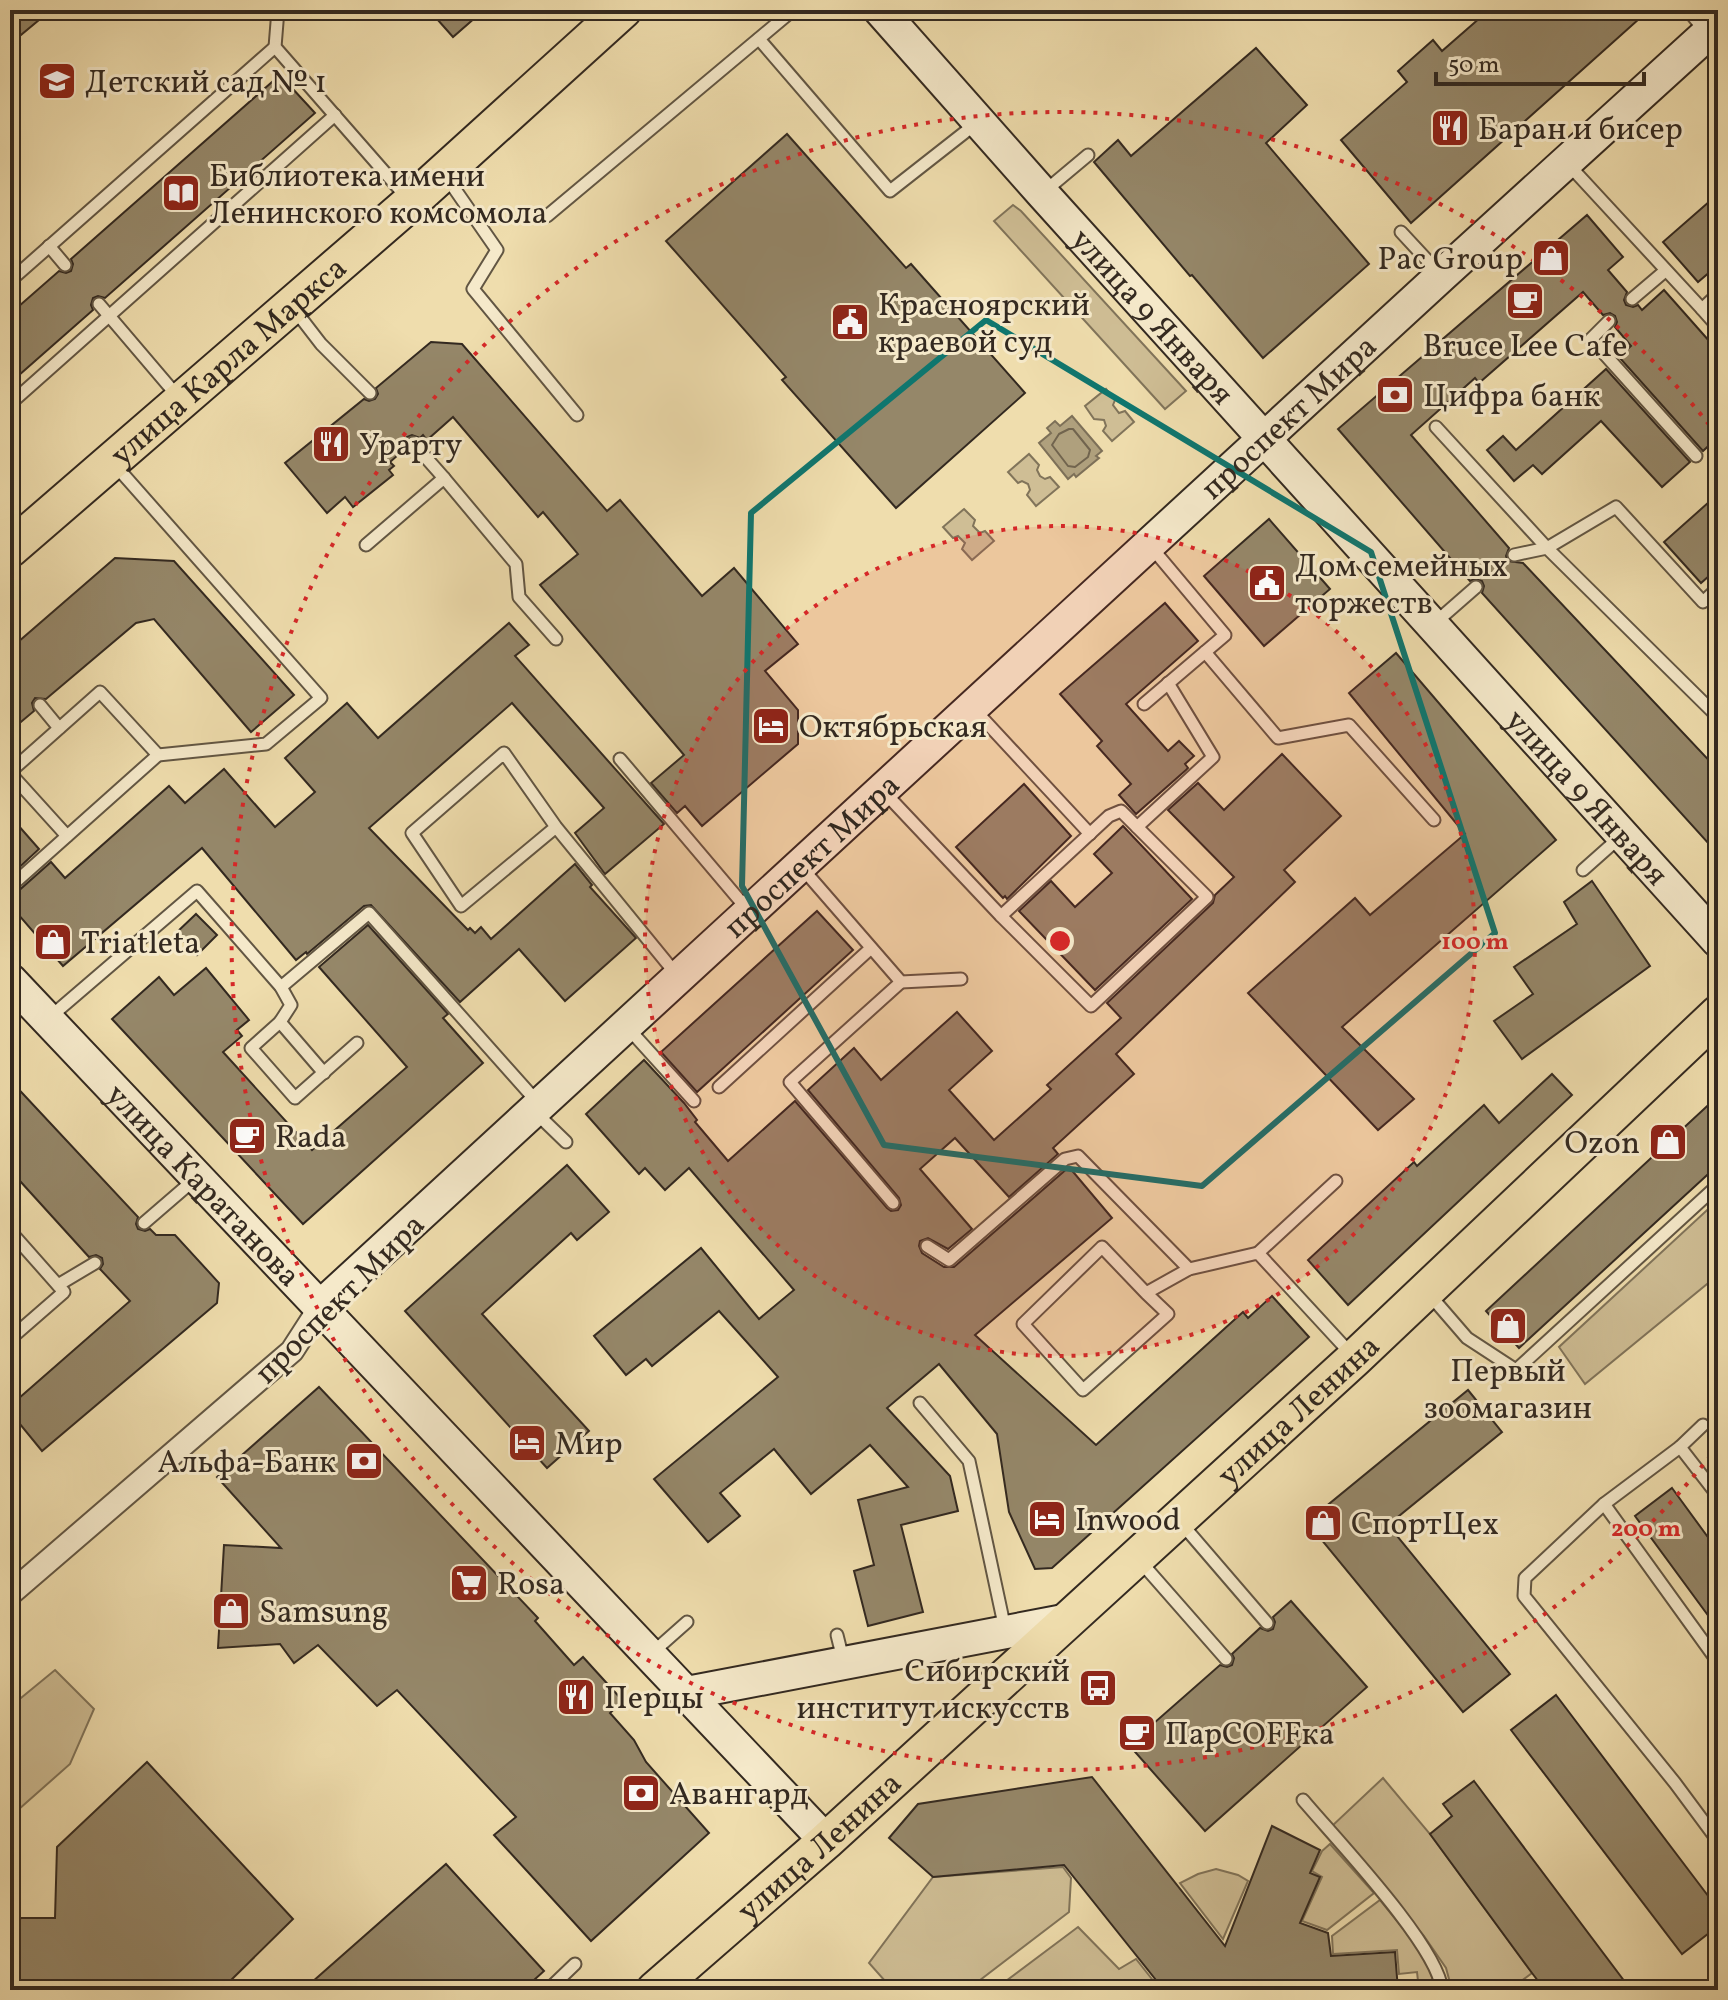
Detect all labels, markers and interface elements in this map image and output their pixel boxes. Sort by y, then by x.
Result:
scale bar [1436,36,1644,86]
text: 50 m [1448,49,1500,83]
school or university icon: Детский сад № 1 [36,60,78,102]
place label: Детский сад № 1 [85,62,327,106]
restaurant icon: Баран и бисер [1429,107,1471,149]
place label: Баран и бисер [1478,109,1683,153]
place label: Библиотека имени Ленинского комсомола [209,156,548,237]
library icon: Библиотека имени Ленинского комсомола [160,172,202,214]
street label: улица 9 Января [1059,220,1242,416]
shop icon: Pac Group [1530,237,1572,279]
place label: Pac Group [1378,239,1523,283]
street label: улица Карла Маркса [102,248,358,478]
cafe icon: Bruce Lee Cafe [1504,280,1546,322]
place label: Красноярский краевой суд [878,285,1090,366]
public building icon: Красноярский краевой суд [829,301,871,343]
street label: проспект Мира [1192,326,1388,511]
place label: Bruce Lee Cafe [1423,326,1627,370]
bank icon: Цифра банк [1374,374,1416,416]
place label: Цифра банк [1423,376,1600,420]
restaurant icon: Урарту [310,423,352,465]
place label: Урарту [359,425,462,469]
place label: Дом семейных торжеств [1295,546,1508,627]
public building icon: Дом семейных торжеств [1246,562,1288,604]
street label: улица 9 Января [1494,701,1677,897]
hotel icon: Октябрьская [750,705,792,747]
place label: Октябрьская [799,707,987,751]
street label: проспект Мира [715,765,911,950]
shop icon: Triatleta [32,921,74,963]
place label: Triatleta [81,923,200,967]
text: 100 m [1441,926,1509,960]
centre of rings [1046,927,1074,955]
street label: улица Каратанова [94,1075,309,1298]
cafe icon: Rada [226,1115,268,1157]
place label: Rada [275,1117,347,1161]
shop icon: Ozon [1647,1121,1689,1163]
place label: Ozon [1564,1123,1640,1167]
street label: проспект Мира [246,1205,436,1395]
shop icon: Первый зоомагазин [1487,1305,1529,1347]
street label: улица Ленина [1209,1326,1391,1498]
place label: Первый зоомагазин [1424,1351,1592,1432]
hotel icon: Мир [506,1422,548,1464]
place label: Мир [555,1424,623,1468]
bank icon: Альфа-Банк [343,1440,385,1482]
place label: Альфа-Банк [158,1442,336,1486]
hotel icon: Inwood [1026,1498,1068,1540]
place label: Inwood [1075,1500,1181,1544]
shop icon: СпортЦех [1302,1502,1344,1544]
place label: СпортЦех [1351,1504,1499,1548]
text: 200 m [1611,1513,1681,1547]
supermarket icon: Rosa [448,1562,490,1604]
place label: Rosa [497,1564,565,1608]
shop icon: Samsung [210,1590,252,1632]
place label: Samsung [259,1592,388,1636]
place label: Сибирский институт искусств [797,1651,1070,1732]
bus stop icon: Сибирский институт искусств [1077,1667,1119,1709]
restaurant icon: Перцы [555,1676,597,1718]
place label: Перцы [604,1678,704,1722]
cafe icon: ПарCOFFка [1116,1712,1158,1754]
place label: ПарCOFFка [1165,1714,1335,1758]
street label: улица Ленина [729,1763,913,1934]
bank icon: Авангард [620,1772,662,1814]
place label: Авангард [669,1774,809,1818]

